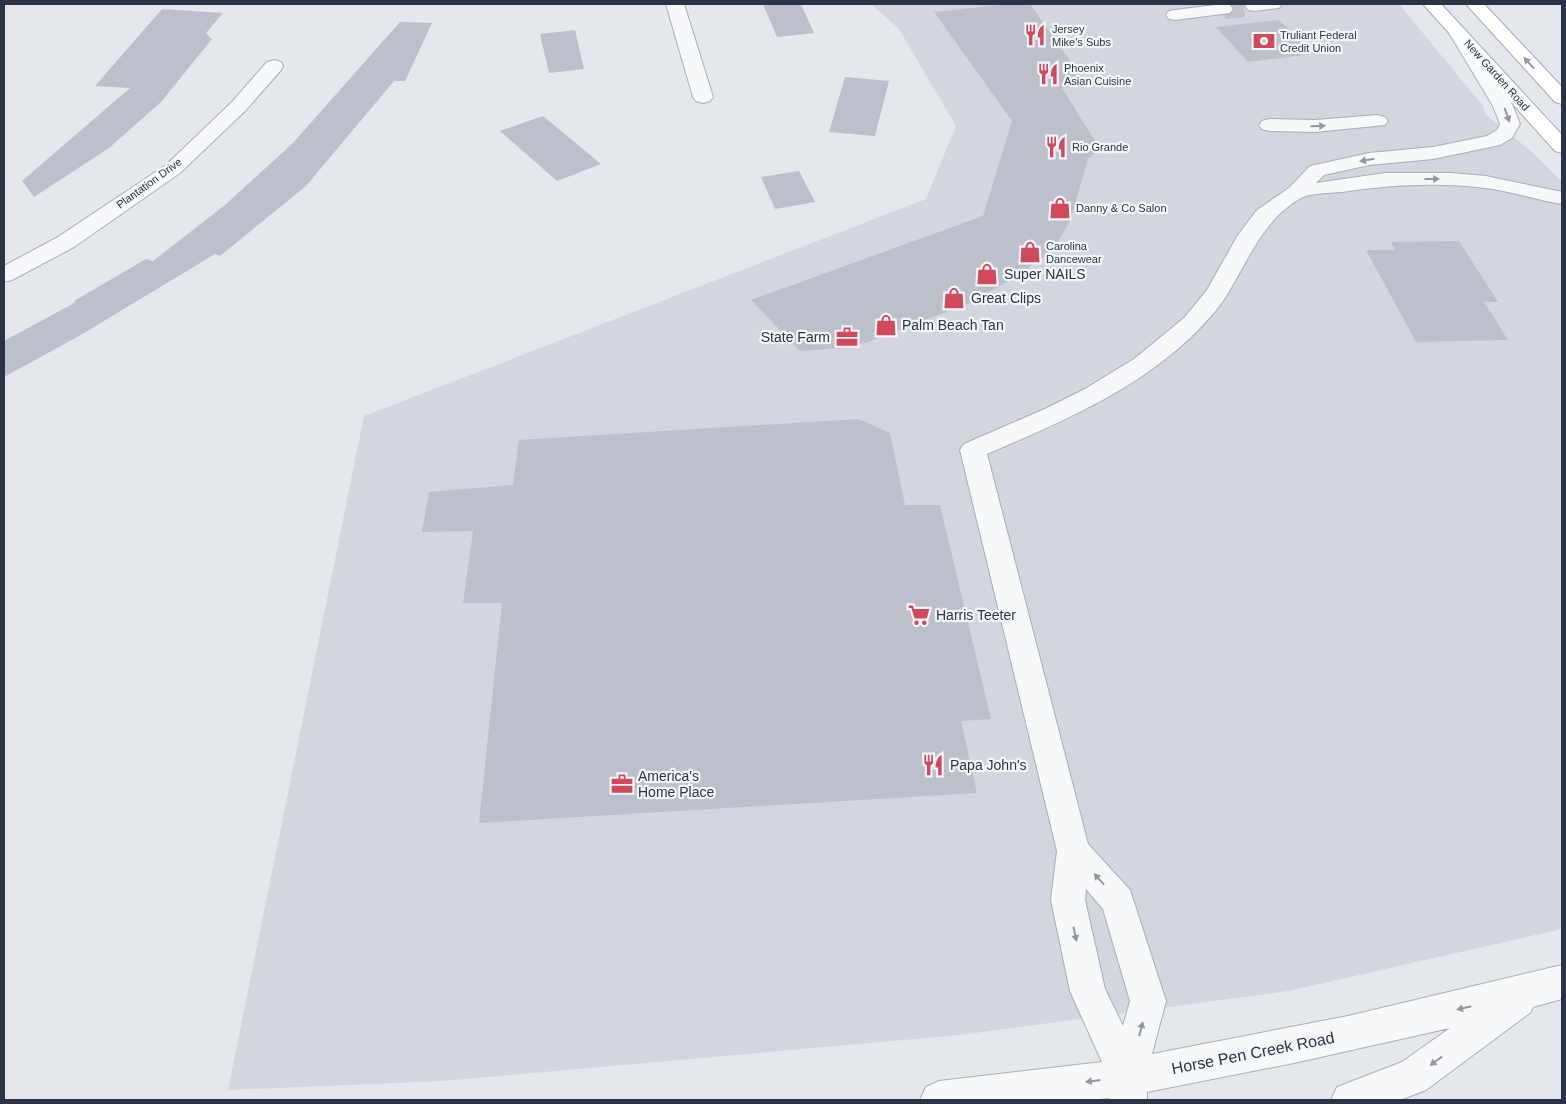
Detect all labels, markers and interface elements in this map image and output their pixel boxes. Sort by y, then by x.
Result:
restaurant icon: Jersey Mike's Subs [1022,22,1048,48]
place label: Jersey Mike's Subs [1052,23,1111,48]
bank icon: Truliant Federal Credit Union [1251,28,1277,54]
place label: Truliant Federal Credit Union [1280,29,1357,54]
street label: New Garden Road [1462,37,1532,113]
one-way arrow [1523,57,1535,69]
restaurant icon: Phoenix Asian Cuisine [1035,61,1061,87]
place label: Phoenix Asian Cuisine [1064,62,1131,87]
one-way arrow [1503,107,1511,122]
one-way arrow [1310,122,1326,130]
restaurant icon: Rio Grande [1043,134,1069,160]
place label: Rio Grande [1072,141,1128,153]
street label: Plantation Drive [114,155,184,211]
one-way arrow [1359,156,1375,164]
one-way arrow [1424,175,1440,183]
shop icon: Danny & Co Salon [1047,195,1073,221]
place label: Danny & Co Salon [1076,202,1167,214]
shop icon: Carolina Dancewear [1017,239,1043,265]
place label: Carolina Dancewear [1046,240,1102,265]
shop icon: Super NAILS [974,261,1000,287]
place label: Super NAILS [1004,266,1086,282]
shop icon: Great Clips [941,285,967,311]
place label: Great Clips [971,290,1041,306]
shop icon: Palm Beach Tan [873,312,899,338]
place label: Palm Beach Tan [902,317,1004,333]
office icon: State Farm [834,324,860,350]
place label: State Farm [761,329,830,345]
supermarket icon: Harris Teeter [906,602,932,628]
place label: Harris Teeter [936,607,1016,623]
restaurant icon: Papa John's [920,752,946,778]
place label: Papa John's [950,757,1027,773]
place label: America's Home Place [638,768,714,800]
office icon: America's Home Place [609,771,635,797]
one-way arrow [1093,874,1105,886]
one-way arrow [1071,927,1079,942]
one-way arrow [1457,1004,1472,1012]
one-way arrow [1137,1021,1145,1036]
street label: Horse Pen Creek Road [1170,1029,1336,1077]
one-way arrow [1429,1056,1443,1066]
one-way arrow [1085,1077,1101,1085]

